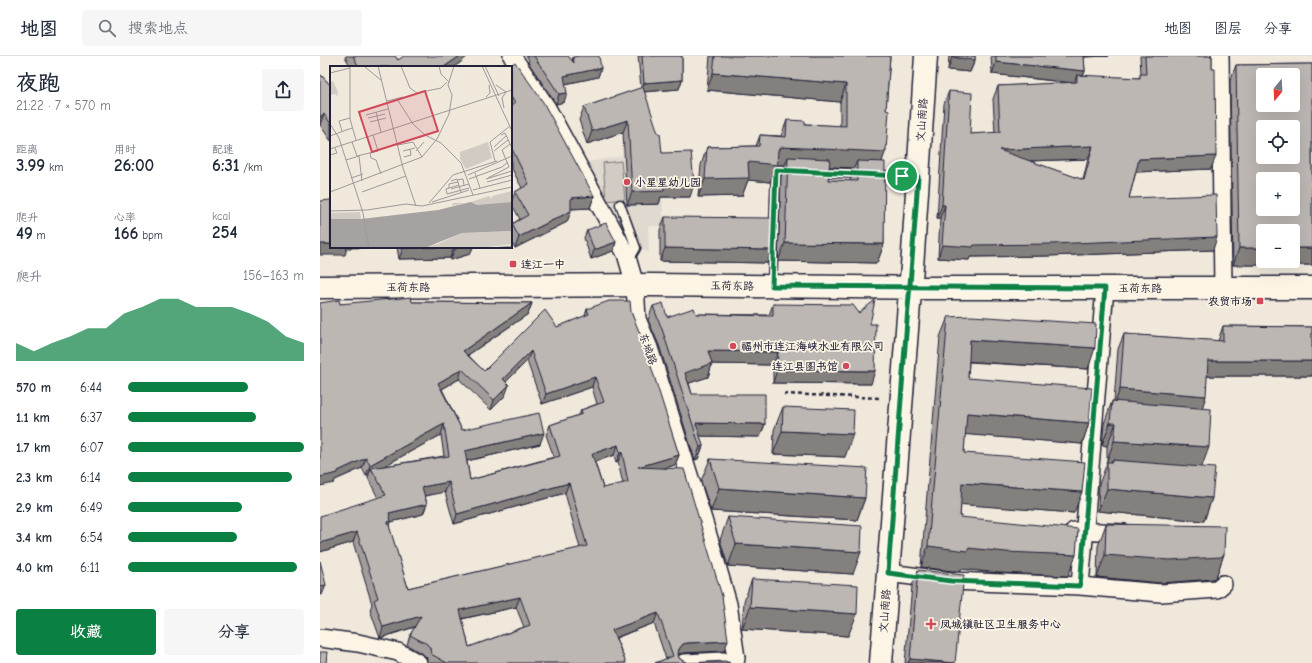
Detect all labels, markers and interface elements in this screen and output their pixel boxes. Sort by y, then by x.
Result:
search box [82,10,362,46]
icon: search [96,17,118,39]
text: 地图 [20,18,58,40]
text: 搜索地点 [128,19,188,37]
text: 地图 [1164,20,1192,37]
text: 图层 [1214,20,1242,37]
text: 分享 [1264,20,1292,37]
inset map [330,66,512,248]
north arrow [1256,68,1300,112]
map controls [1256,68,1300,268]
button: share [262,69,304,111]
text: 夜跑 [16,70,60,96]
text: 21:22 · 7 × 570 m [16,98,111,113]
street label: 文山南路 [914,98,930,142]
button: locate [1256,120,1300,164]
text: 距离 [16,143,38,156]
text: 用时 [114,143,136,156]
text: 配速 [212,143,234,156]
text: 3.99 [16,156,45,175]
text: 26:00 [114,156,154,175]
text: 6:31 [212,156,239,175]
pin [885,159,919,193]
text: km [45,161,63,174]
text: /km [239,161,262,174]
icon: arrive [891,165,913,187]
button: + [1256,172,1300,216]
place label: 小星星幼儿园 [635,176,701,189]
marker: 小星星幼儿园 [622,177,632,187]
text: kcal [212,210,230,223]
text: 爬升 [16,211,38,224]
text: 心率 [114,211,136,224]
text: 254 [212,223,237,242]
text: 49 [16,224,33,243]
text: 166 [114,224,138,243]
button: − [1256,224,1300,268]
text: m [33,229,46,242]
text: bpm [138,229,163,242]
place label: 连江一中 [521,258,565,271]
marker: 连江一中 [508,259,518,269]
text: 156–163 m [243,268,304,283]
text: 爬升 [16,269,42,284]
street label: 玉荷东路 [710,279,754,293]
street label: 玉荷东路 [386,281,430,294]
street label: 玉荷东路 [1118,282,1162,295]
place label: 农贸市场 [1208,295,1252,308]
marker: 农贸市场 [1255,296,1265,306]
street label: 东城路 [636,331,660,367]
place label: 福州市连江海峡水业有限公司 [741,340,884,353]
marker: 福州市连江海峡水业有限公司 [728,341,738,351]
place label: 连江县图书馆 [772,360,838,373]
marker: 连江县图书馆 [841,361,851,371]
text: 570 m [16,380,51,395]
text: 6:44 [80,380,102,395]
text: 1.1 km [16,410,50,425]
text: 6:37 [80,410,102,425]
text: 1.7 km [16,440,51,455]
text: 6:07 [80,440,103,455]
text: 2.3 km [16,470,53,485]
text: 6:14 [80,470,101,485]
text: 2.9 km [16,500,53,515]
text: 6:49 [80,500,103,515]
text: 3.4 km [16,530,52,545]
text: 6:54 [80,530,103,545]
text: 4.0 km [16,560,53,575]
text: 6:11 [80,560,100,575]
street label: 文山南路 [877,589,893,633]
button: 收藏 [16,609,156,655]
button: 分享 [164,609,304,655]
marker: 凤城镇社区卫生服务中心 [925,618,937,630]
place label: 凤城镇社区卫生服务中心 [940,618,1061,631]

